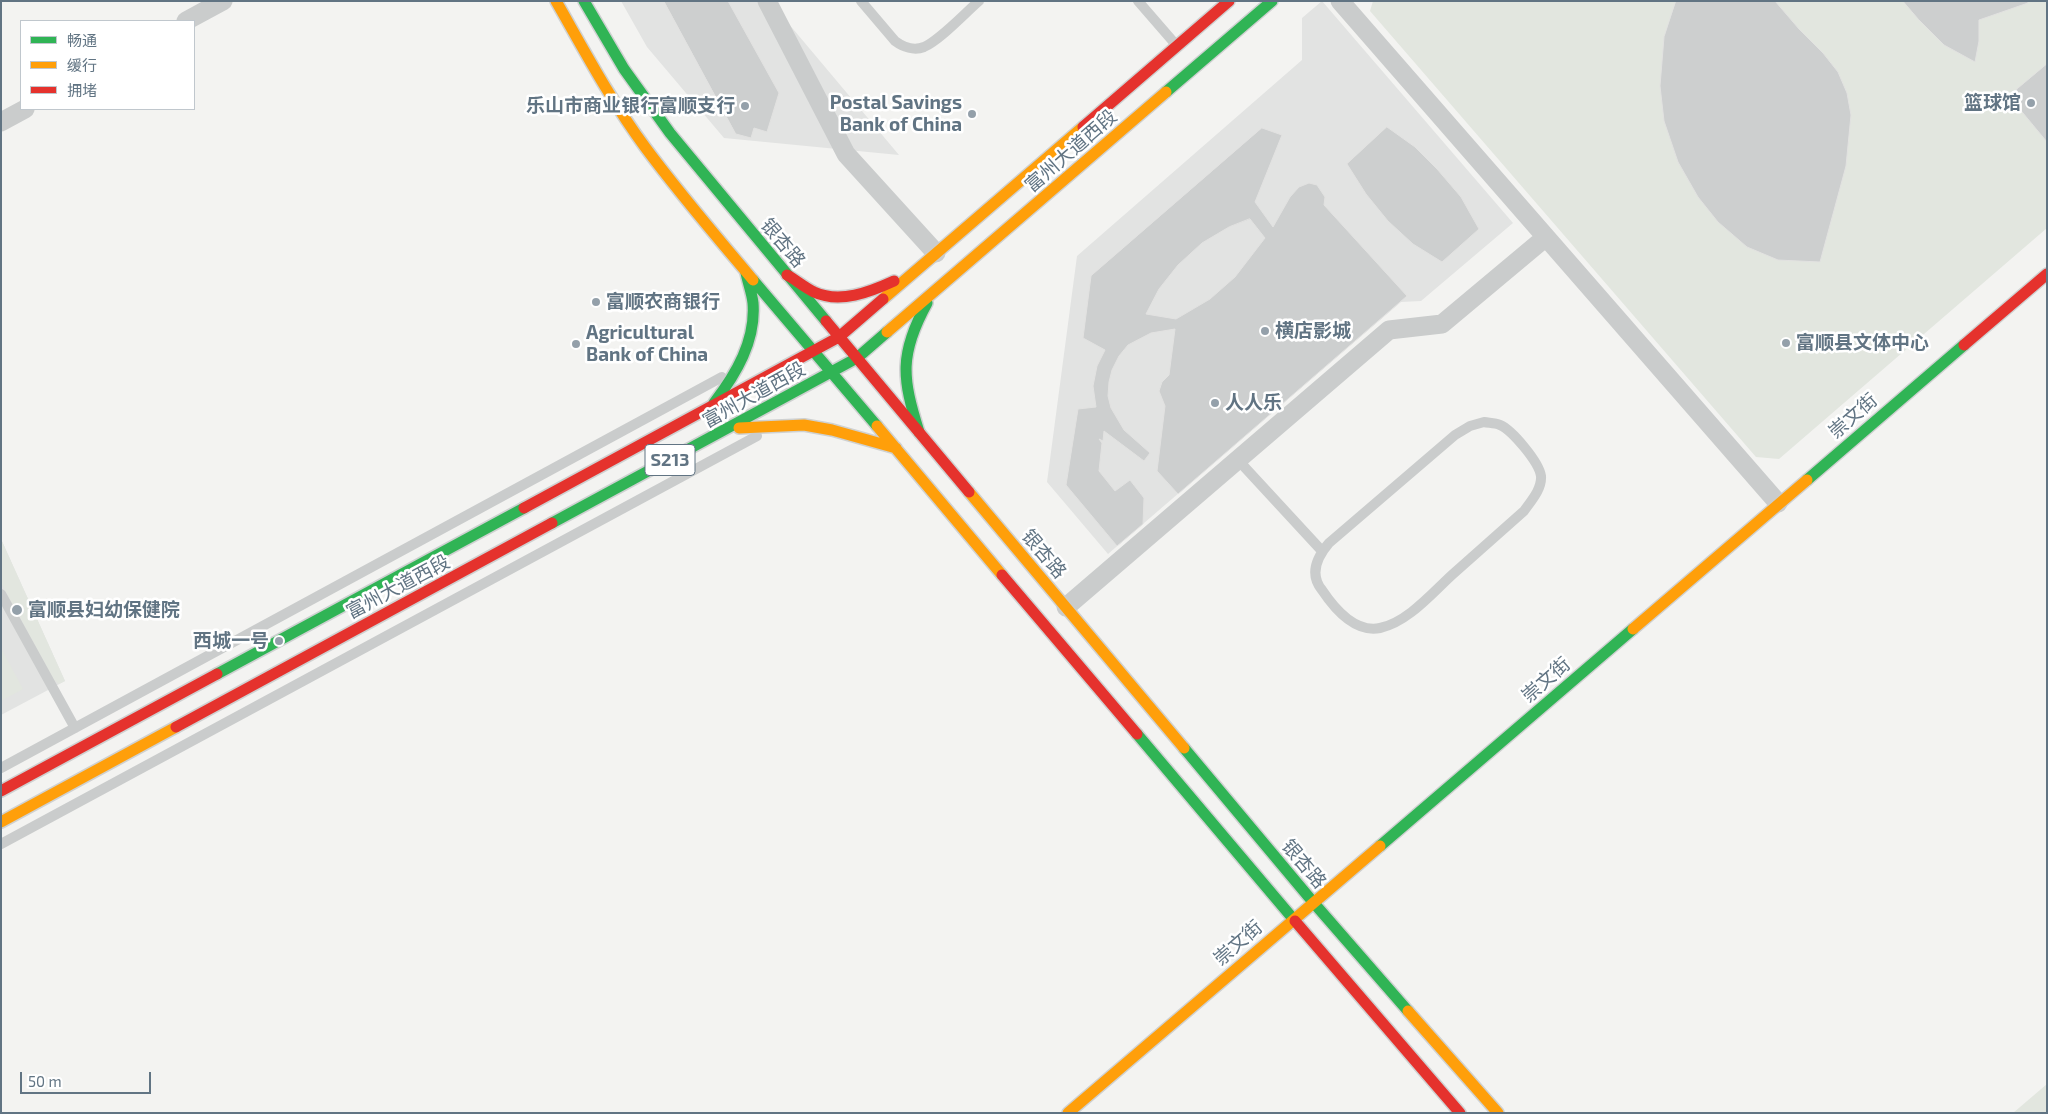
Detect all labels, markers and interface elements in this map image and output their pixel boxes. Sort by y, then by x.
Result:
legend [20,20,195,110]
text: 畅通 [67,31,97,49]
text: 缓行 [67,56,97,74]
text: 拥堵 [67,81,97,99]
place label: Postal Savings Bank of China [830,92,962,136]
place label: 篮球馆 [1964,92,2021,114]
place label: 乐山市商业银行富顺支行 [526,95,735,117]
marker: 篮球馆 [2025,97,2037,109]
marker: 乐山市商业银行富顺支行 [739,100,751,112]
street label: 富州大道西段 [1021,105,1121,197]
marker: Postal Savings Bank of China [966,108,978,120]
street label: 银杏路 [756,214,810,272]
place label: 富顺农商银行 [606,291,720,313]
marker: 富顺农商银行 [590,296,602,308]
place label: 横店影城 [1275,320,1351,342]
place label: Agricultural Bank of China [586,322,708,366]
marker: 横店影城 [1259,325,1271,337]
place label: 富顺县文体中心 [1796,332,1929,354]
marker: 富顺县文体中心 [1780,337,1792,349]
marker: Agricultural Bank of China [570,338,582,350]
street label: 富州大道西段 [699,357,809,433]
street label: 崇文街 [1824,389,1882,443]
place label: 人人乐 [1225,392,1282,414]
marker: 人人乐 [1209,397,1221,409]
road number: S213 [645,444,695,476]
street label: 银杏路 [1017,525,1071,583]
street label: 富州大道西段 [342,550,454,624]
place label: 富顺县妇幼保健院 [28,599,180,621]
marker: 富顺县妇幼保健院 [10,603,24,617]
place label: 西城一号 [193,630,269,652]
marker: 西城一号 [273,635,285,647]
street label: 崇文街 [1517,653,1575,707]
street label: 银杏路 [1277,835,1331,893]
street label: 崇文街 [1209,916,1267,970]
scale bar [22,1062,154,1094]
text: 50 m [28,1072,62,1090]

